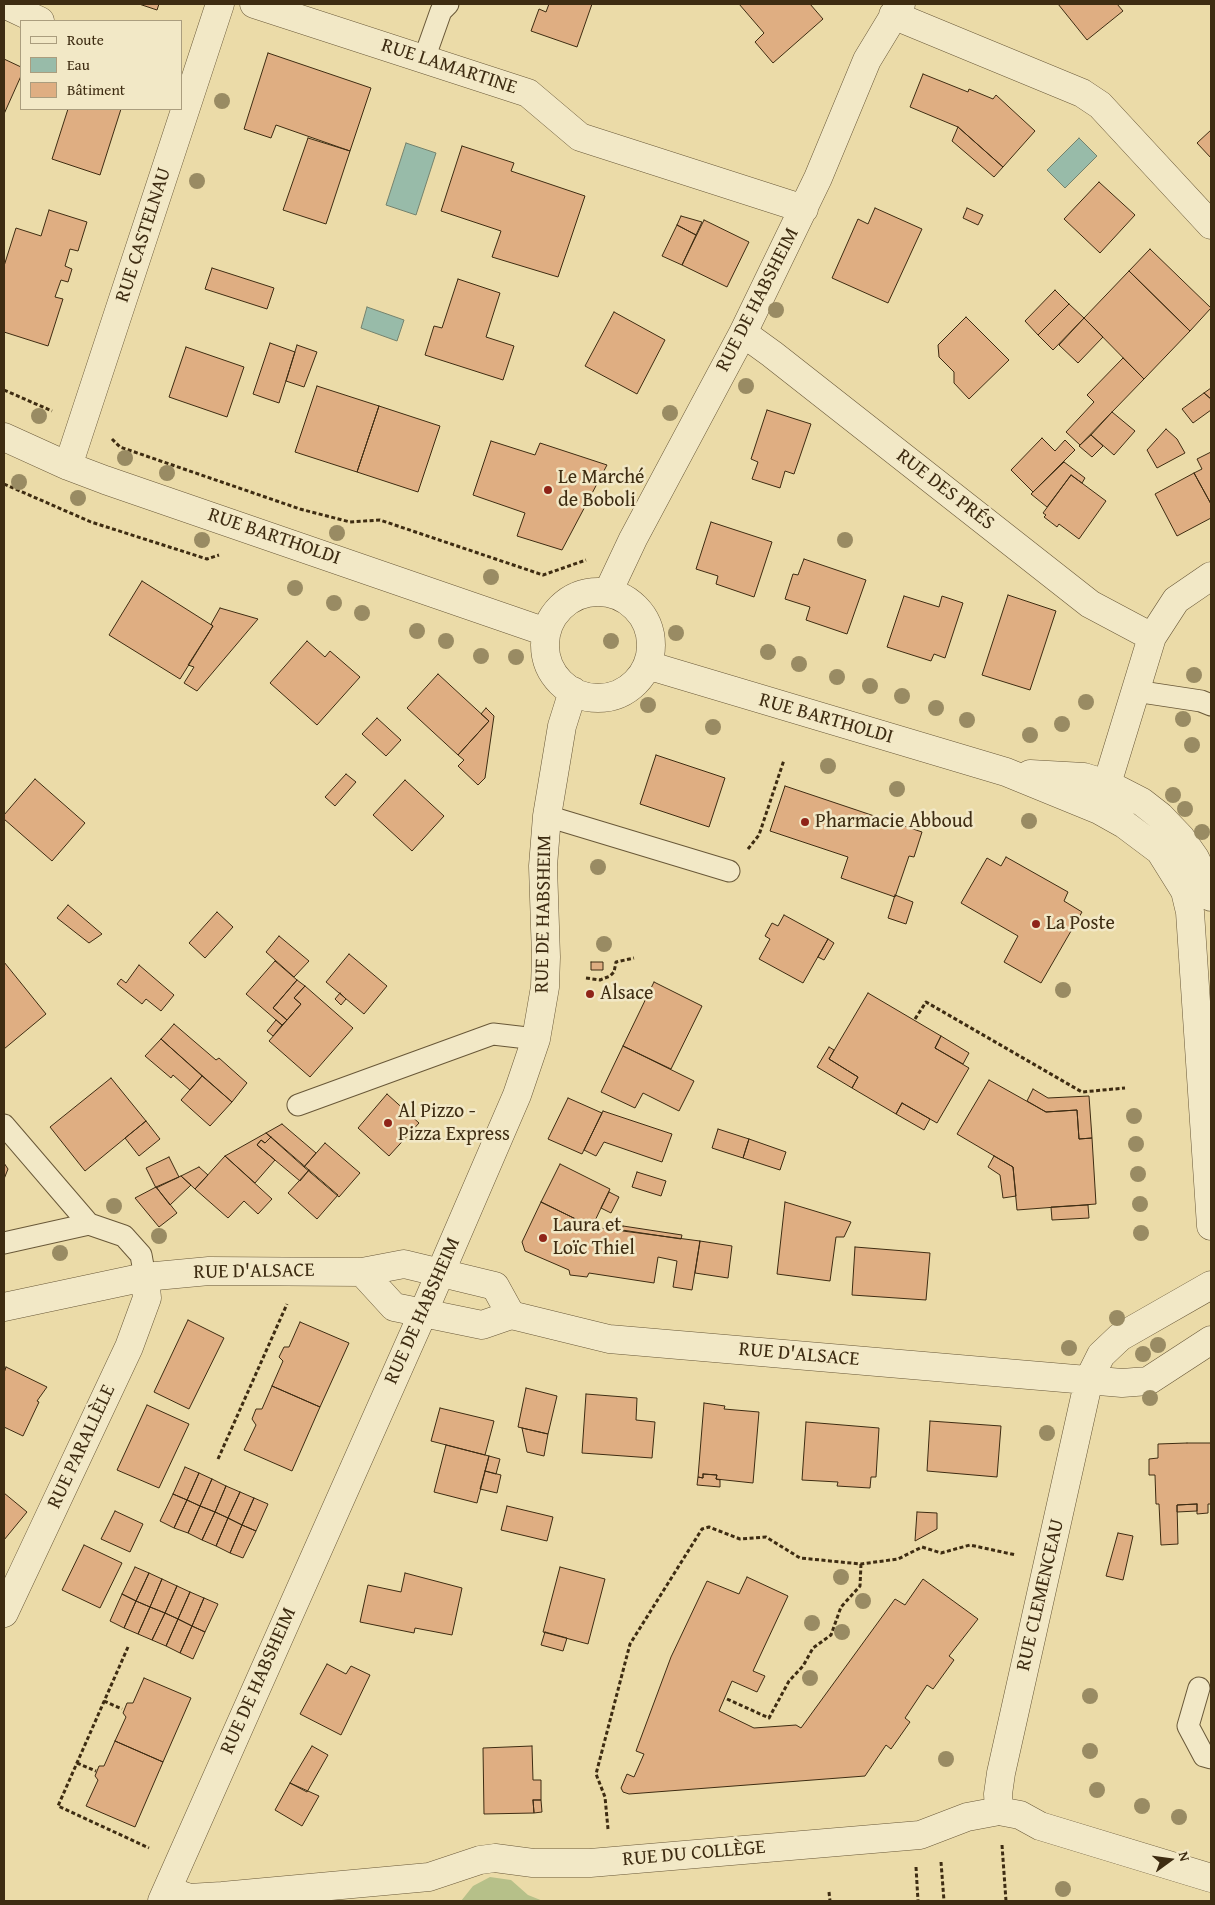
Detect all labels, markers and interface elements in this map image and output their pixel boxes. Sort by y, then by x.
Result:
legend [20,20,182,110]
text: Route [67,29,104,50]
street label: RUE LAMARTINE [378,34,520,100]
text: Eau [67,54,90,75]
text: Bâtiment [67,79,125,100]
street label: RUE CASTELNAU [111,165,177,305]
street label: RUE DE HABSHEIM [711,224,805,376]
street label: RUE DES PRÉS [891,444,999,536]
place label: Le Marché de Boboli [558,466,645,513]
marker: Le Marché de Boboli [542,484,554,496]
street label: RUE BARTHOLDI [205,503,343,571]
street label: RUE BARTHOLDI [756,688,896,750]
place label: Pharmacie Abboud [815,810,973,834]
marker: Pharmacie Abboud [799,816,811,828]
street label: RUE DE HABSHEIM [531,835,557,993]
place label: La Poste [1046,912,1115,936]
marker: La Poste [1030,918,1042,930]
place label: Alsace [600,982,653,1006]
marker: Alsace [584,988,596,1000]
place label: Al Pizzo - Pizza Express [398,1100,510,1147]
marker: Al Pizzo - Pizza Express [382,1117,394,1129]
place label: Laura et Loïc Thiel [553,1214,635,1261]
marker: Laura et Loïc Thiel [537,1232,549,1244]
street label: RUE DE HABSHEIM [380,1234,466,1388]
street label: RUE D'ALSACE [193,1259,315,1285]
street label: RUE D'ALSACE [738,1338,860,1372]
street label: RUE PARALLÈLE [43,1381,121,1513]
street label: RUE CLEMENCEAU [1012,1517,1070,1673]
street label: RUE DE HABSHEIM [216,1604,302,1758]
north arrow [1145,1835,1195,1885]
street label: RUE DU COLLÈGE [621,1836,767,1872]
text: N [1174,1849,1195,1863]

